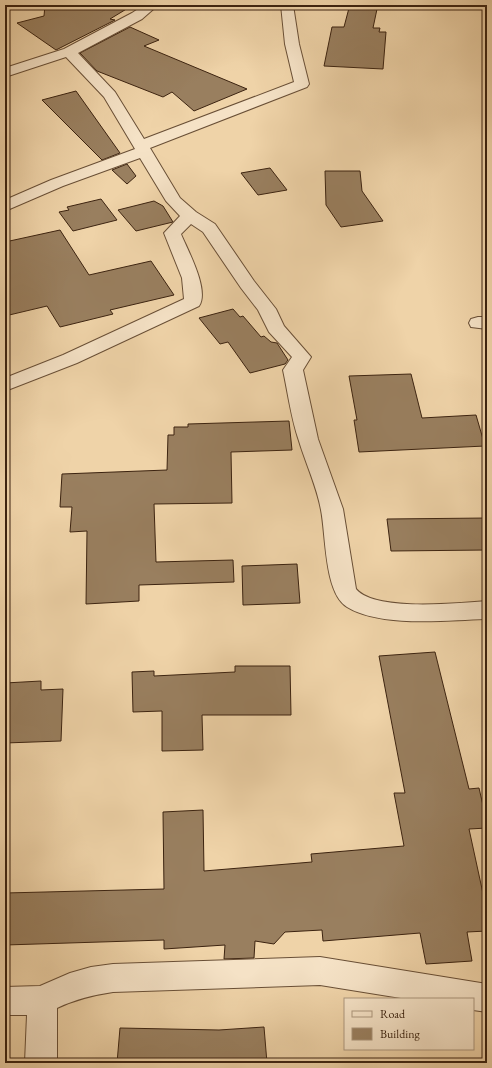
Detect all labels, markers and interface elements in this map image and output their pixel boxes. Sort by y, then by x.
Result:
legend [344,998,474,1050]
text: Road [380,1006,406,1022]
text: Building [380,1026,421,1042]

